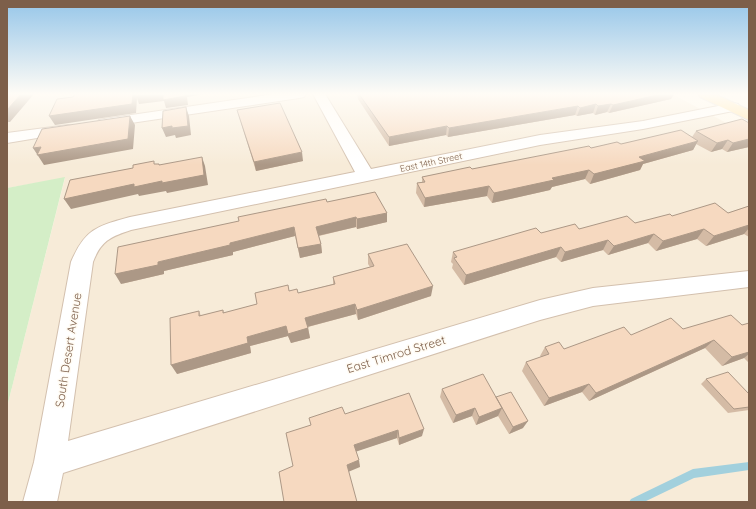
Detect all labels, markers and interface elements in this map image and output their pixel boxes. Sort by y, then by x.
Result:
street label: East 14th Street [399,150,463,174]
street label: South Desert Avenue [52,291,85,408]
street label: East Timrod Street [345,332,447,376]

